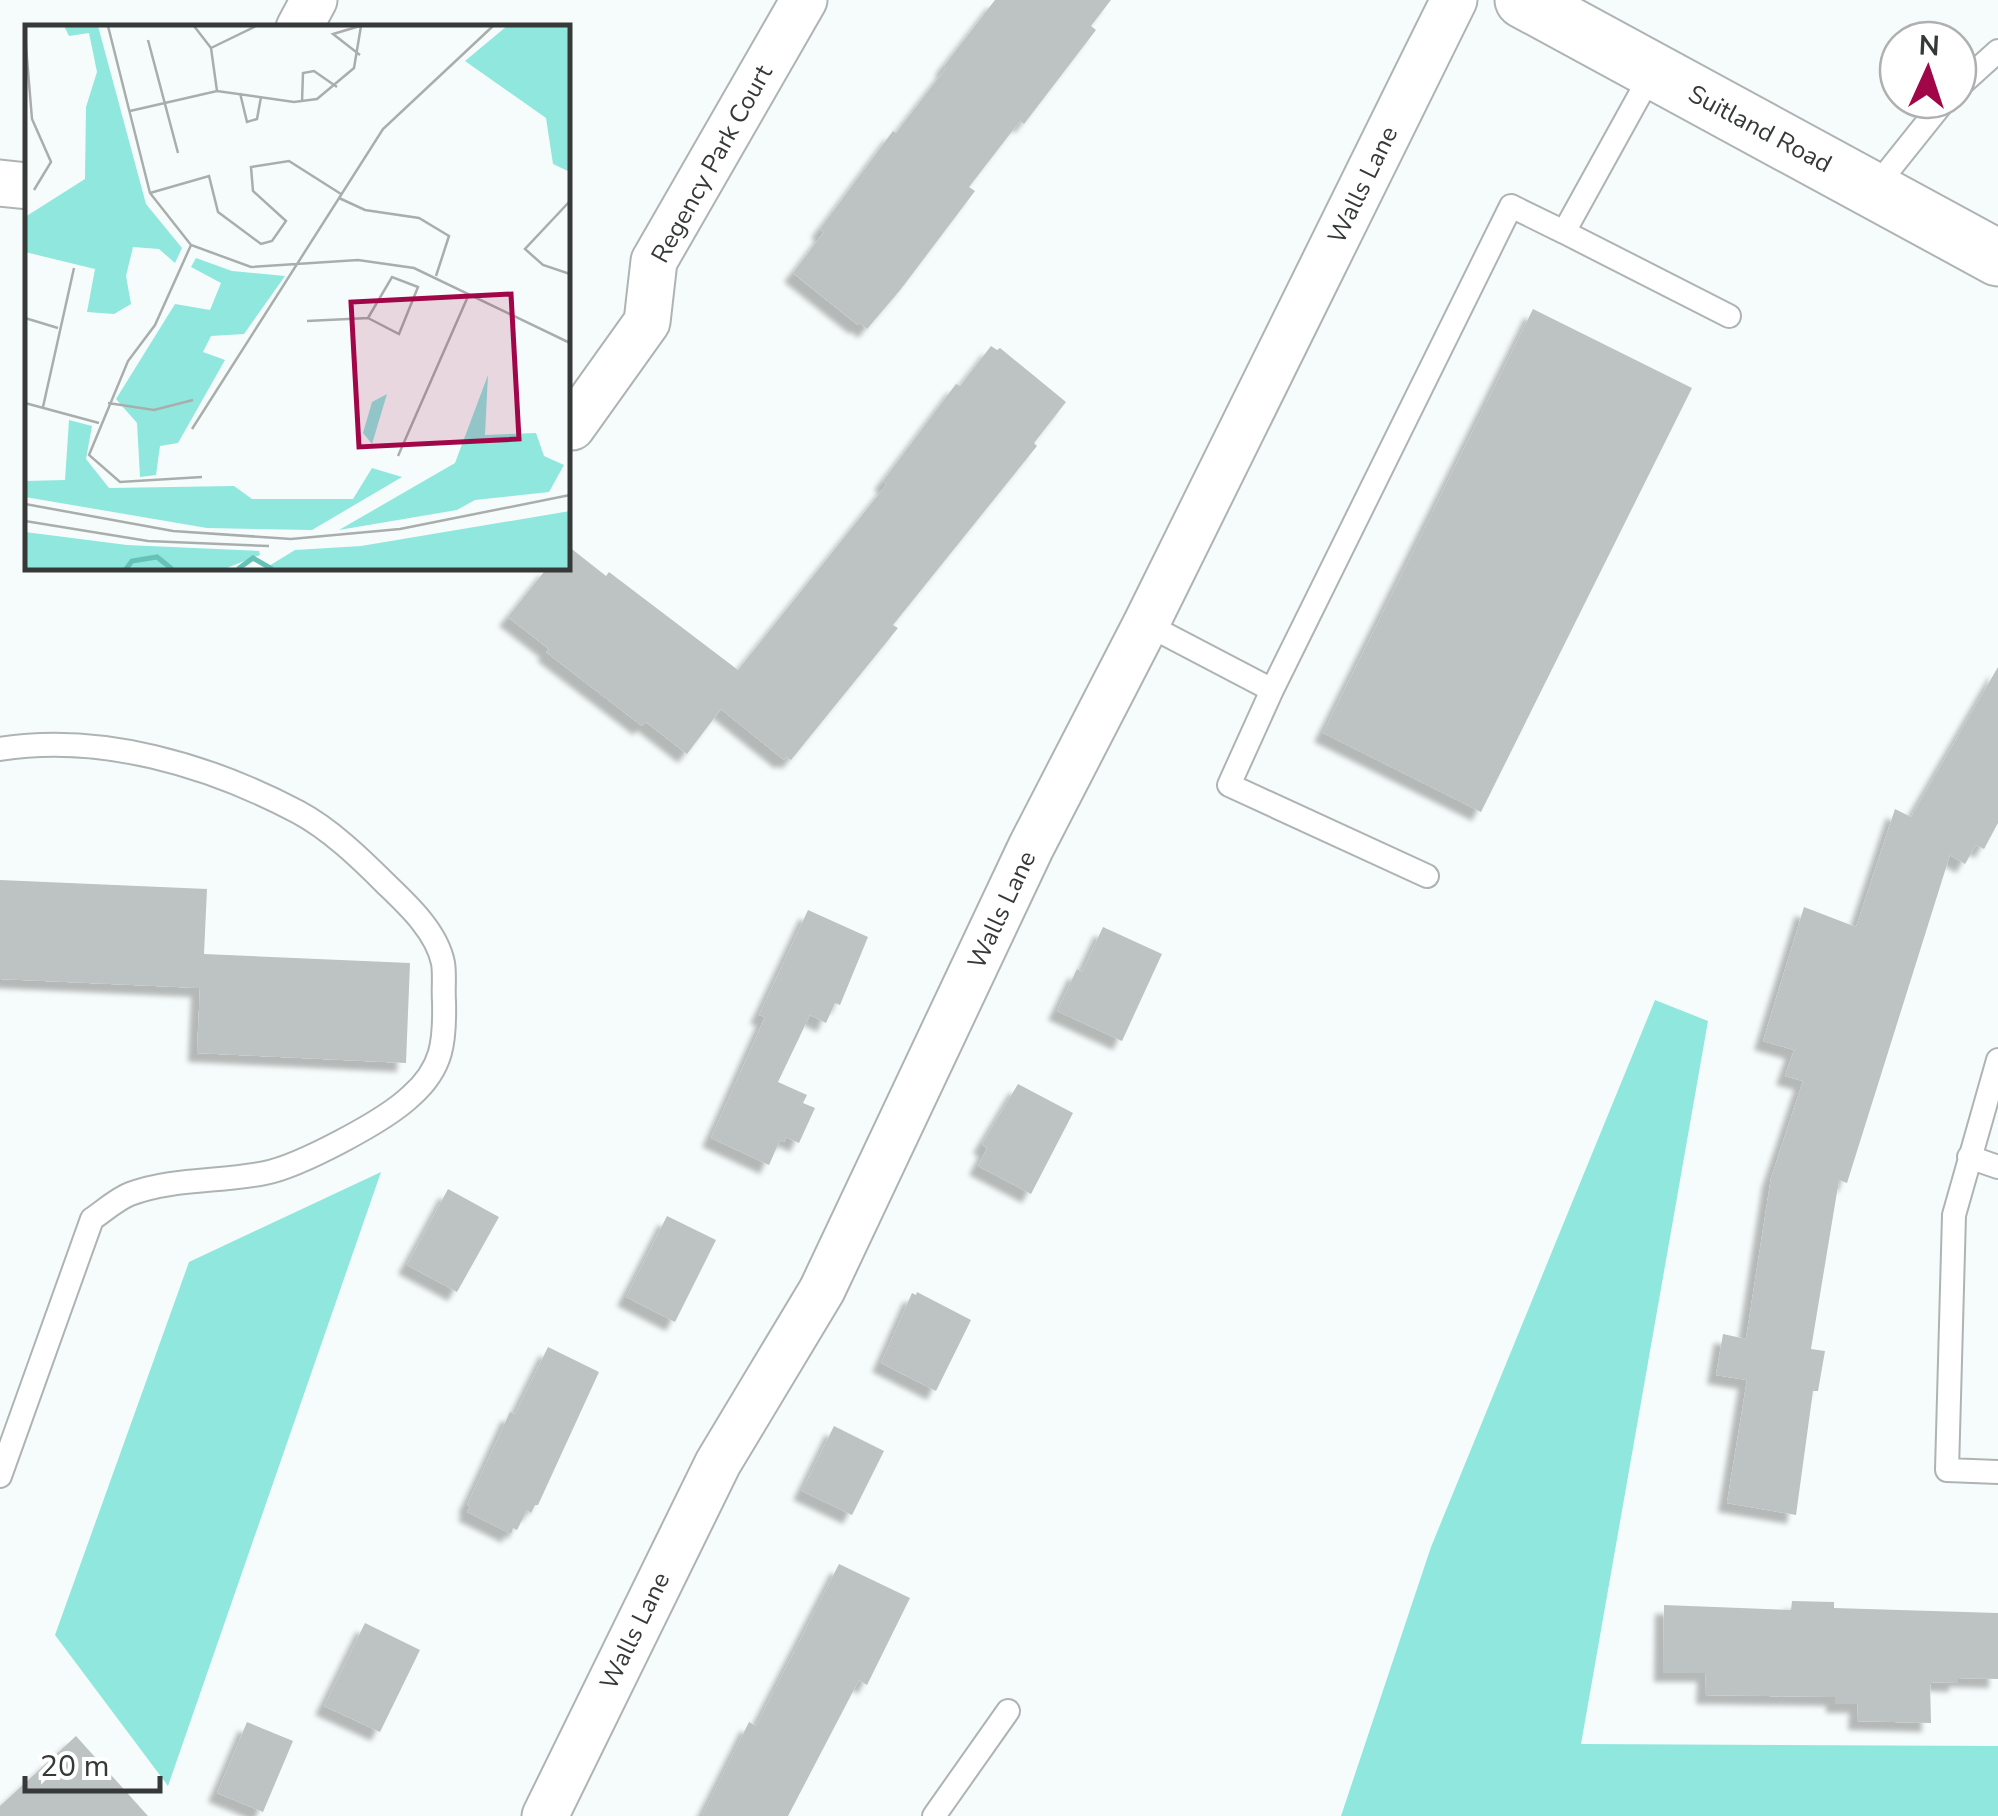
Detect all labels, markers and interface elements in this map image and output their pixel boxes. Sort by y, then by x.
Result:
north arrow [1878,20,1978,120]
inset map [25,25,570,570]
text: N [1918,27,1941,66]
street label: Regency Park Court [643,59,781,269]
street label: Suitland Road [1682,77,1838,181]
street label: Walls Lane [1320,121,1406,249]
street label: Walls Lane [960,845,1044,975]
street label: Walls Lane [592,1567,678,1695]
scale bar [25,1731,160,1793]
text: 20 m [40,1746,109,1787]

